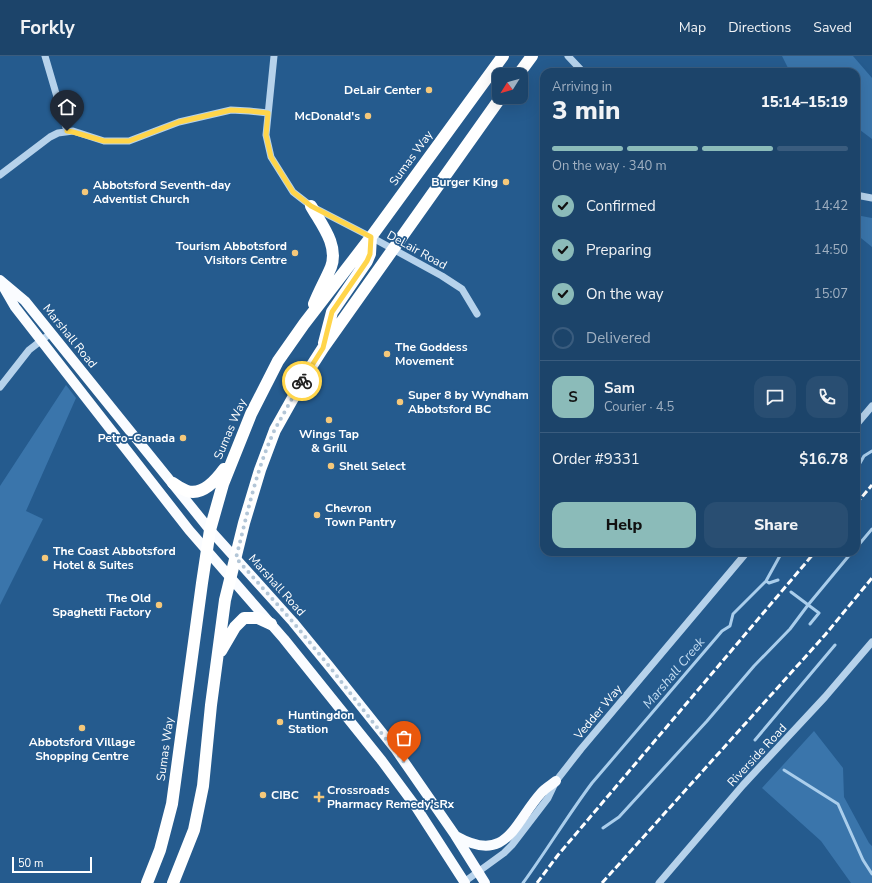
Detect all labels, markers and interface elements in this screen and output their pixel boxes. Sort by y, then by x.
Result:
text: Forkly [20,15,75,41]
text: Map [679,18,706,37]
text: Directions [728,18,791,37]
text: Saved [813,18,852,37]
north arrow [492,68,528,104]
map controls [492,68,528,104]
text: Arriving in [552,78,612,96]
place label: DeLair Center [344,82,421,98]
marker: DeLair Center [424,85,434,95]
pin [50,90,84,131]
text: 15:14–15:19 [761,92,848,112]
text: 3 min [552,93,620,128]
icon: home [56,96,78,118]
place label: McDonald's [295,108,360,124]
marker: McDonald's [363,111,373,121]
street label: Sumas Way [386,126,437,189]
text: On the way · 340 m [552,157,667,175]
place label: Burger King [431,174,498,190]
place label: Abbotsford Seventh-day Adventist Church [93,177,231,207]
marker: Burger King [501,177,511,187]
marker: Abbotsford Seventh-day Adventist Church [80,187,90,197]
icon: check [552,195,574,217]
text: Confirmed [586,196,656,216]
text: 14:42 [814,197,848,215]
street label: DeLair Road [384,227,450,273]
place label: Tourism Abbotsford Visitors Centre [176,238,287,268]
icon: check [552,239,574,261]
text: Preparing [586,240,651,260]
text: 14:50 [814,241,848,259]
marker: Tourism Abbotsford Visitors Centre [290,248,300,258]
icon: check [552,283,574,305]
text: On the way [586,284,664,304]
text: 15:07 [814,285,848,303]
street label: Marshall Road [39,301,101,371]
text: Delivered [586,328,651,348]
place label: The Goddess Movement [395,339,468,369]
marker: The Goddess Movement [382,349,392,359]
courier [282,361,322,401]
icon: bike [291,370,313,392]
button: chat [754,376,796,418]
button: phone [806,376,848,418]
text: Sam [604,378,635,398]
place label: Super 8 by Wyndham Abbotsford BC [408,387,529,417]
text: S [568,387,578,407]
street label: Sumas Way [210,395,250,462]
marker: Super 8 by Wyndham Abbotsford BC [395,397,405,407]
text: Courier · 4.5 [604,398,674,416]
marker: Wings Tap & Grill [324,415,334,425]
place label: Wings Tap & Grill [299,426,359,456]
place label: Petro-Canada [98,430,175,446]
marker: Petro-Canada [178,433,188,443]
text: Order #9331 [552,449,640,469]
text: $16.78 [799,449,848,469]
place label: Shell Select [339,458,406,474]
marker: Shell Select [326,461,336,471]
place label: Chevron Town Pantry [325,500,397,530]
button: Help [552,502,696,548]
button: Share [704,502,848,548]
marker: Chevron Town Pantry [312,510,322,520]
place label: The Coast Abbotsford Hotel & Suites [53,543,176,573]
street label: Marshall Road [245,551,309,619]
marker: The Coast Abbotsford Hotel & Suites [40,553,50,563]
place label: The Old Spaghetti Factory [52,590,152,620]
marker: The Old Spaghetti Factory [154,600,164,610]
water label: Marshall Creek [639,633,709,712]
street label: Vedder Way [570,681,626,743]
place label: Huntingdon Station [288,707,354,737]
street label: Sumas Way [153,715,178,782]
marker: Huntingdon Station [275,717,285,727]
street label: Riverside Road [724,720,790,790]
pin [387,721,421,762]
marker: Abbotsford Village Shopping Centre [77,723,87,733]
icon: bag [393,727,415,749]
place label: Abbotsford Village Shopping Centre [29,734,136,764]
place label: Crossroads Pharmacy Remedy'sRx [327,782,455,812]
place label: CIBC [271,787,299,803]
marker: CIBC [258,790,268,800]
marker: Crossroads Pharmacy Remedy'sRx [314,792,324,802]
scale bar [12,855,92,874]
text: 50 m [18,856,43,871]

